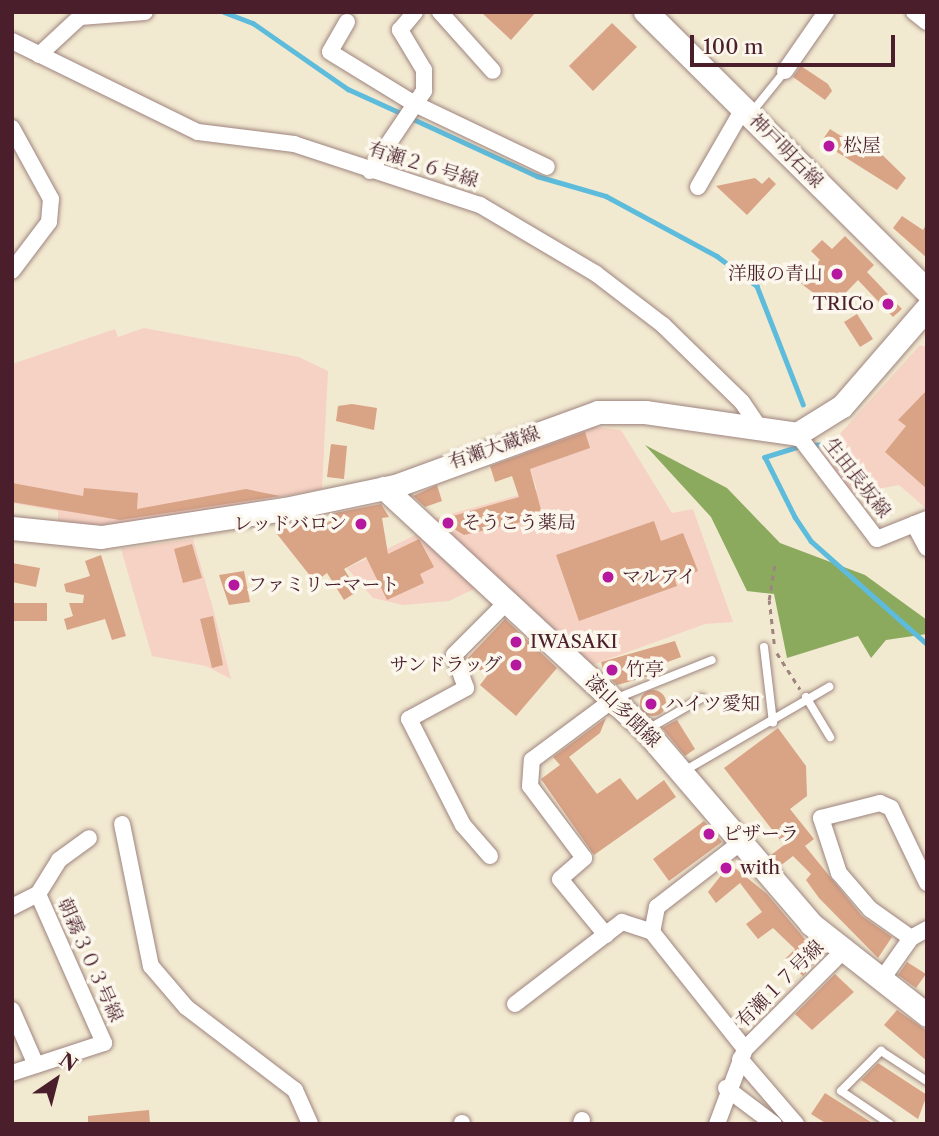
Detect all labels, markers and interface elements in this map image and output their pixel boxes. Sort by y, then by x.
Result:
scale bar [694,21,899,65]
text: 100 m [703,34,764,59]
street label: 神戸明石線 [744,109,828,193]
place label: 松屋 [843,135,881,157]
street label: 有瀬２６号線 [365,137,481,193]
marker: 松屋 [821,138,837,154]
place label: 洋服の青山 [728,263,823,285]
marker: 洋服の青山 [829,266,845,282]
place label: TRICo [813,293,874,315]
marker: TRICo [880,296,896,312]
street label: 有瀬大蔵線 [445,422,543,474]
street label: 生田長坂線 [819,434,895,522]
place label: そうこう薬局 [462,512,576,534]
place label: レッドバロン [233,513,347,535]
marker: そうこう薬局 [440,515,456,531]
marker: レッドバロン [353,516,369,532]
place label: マルアイ [622,566,698,588]
marker: マルアイ [600,569,616,585]
place label: ファミリーマート [248,574,400,596]
marker: ファミリーマート [226,577,242,593]
place label: IWASAKI [530,631,618,653]
marker: IWASAKI [508,634,524,650]
place label: サンドラッグ [388,654,502,676]
marker: サンドラッグ [508,657,524,673]
place label: 竹亭 [626,659,664,681]
marker: 竹亭 [604,662,620,678]
street label: 漆山多聞線 [581,670,665,752]
place label: ハイツ愛知 [665,693,760,715]
marker: ハイツ愛知 [643,696,659,712]
place label: ピザーラ [723,823,799,845]
marker: ピザーラ [701,826,717,842]
place label: with [740,857,780,879]
marker: with [718,860,734,876]
street label: 朝霧３０３号線 [53,895,127,1025]
street label: 有瀬１７号線 [732,936,828,1032]
north arrow [21,1045,91,1115]
text: N [55,1048,82,1077]

